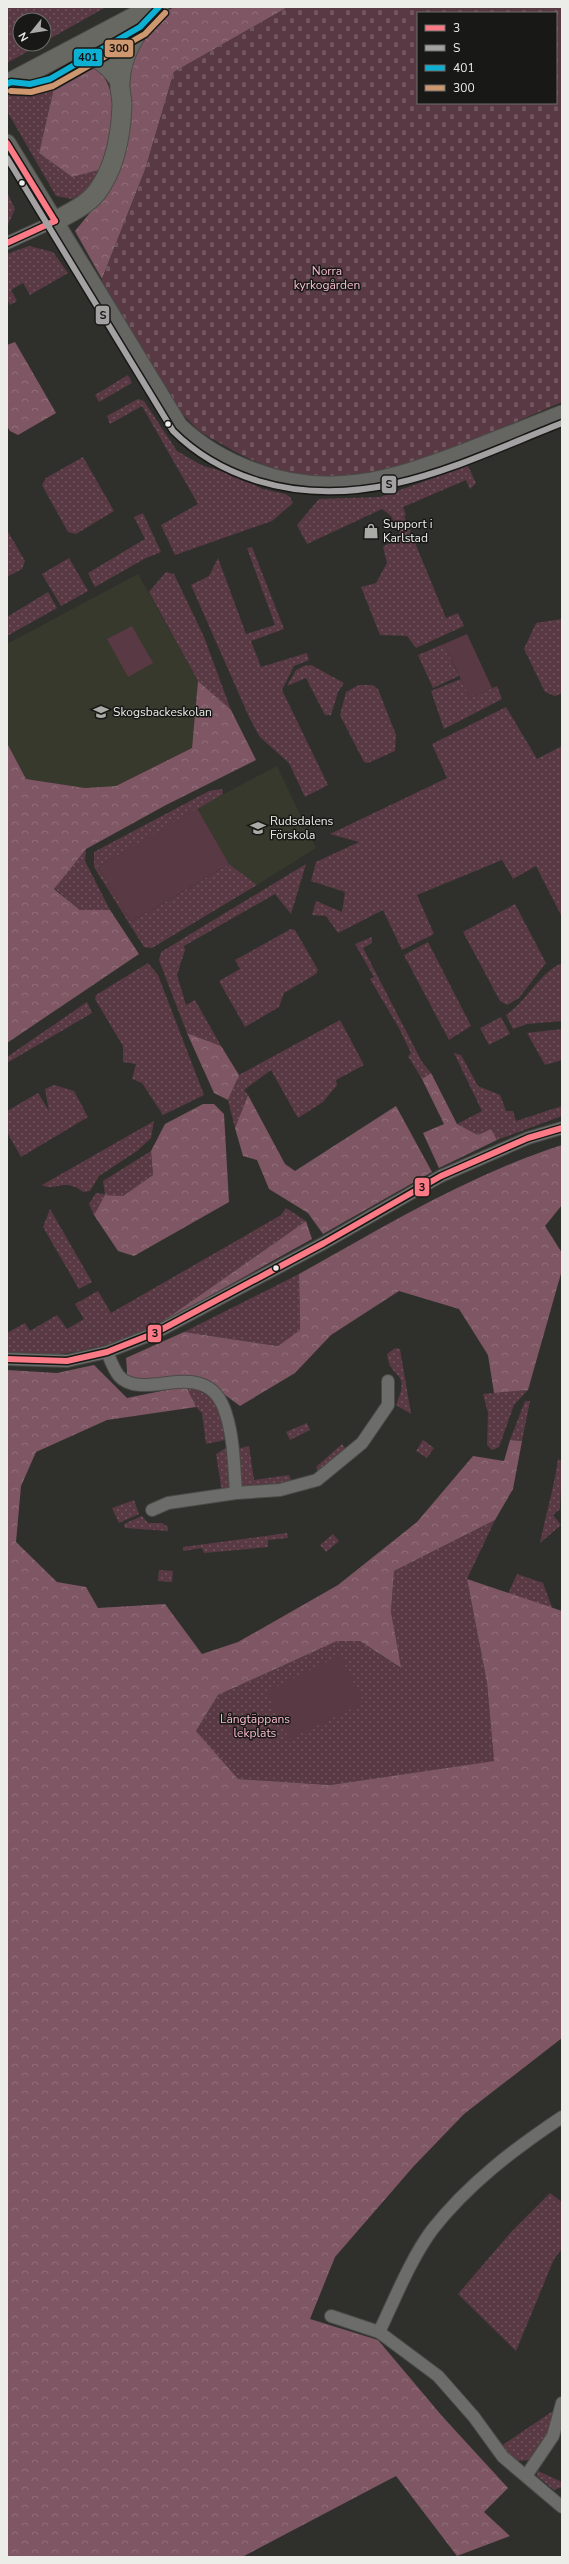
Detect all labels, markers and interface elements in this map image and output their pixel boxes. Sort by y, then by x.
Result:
north arrow [12,12,52,52]
legend [417,12,557,104]
text: 3 [453,20,460,36]
text: N [15,29,32,44]
line badge: 300 [104,39,134,58]
text: S [453,40,460,56]
text: 300 [109,41,129,56]
line badge: 401 [73,48,103,67]
text: 401 [78,50,98,65]
text: 401 [453,60,475,76]
text: 300 [453,80,475,96]
unlabelled marker [17,178,27,188]
park label: Norra kyrkogården [294,263,360,293]
line badge: S [95,305,110,325]
text: S [100,308,107,323]
unlabelled marker [163,419,173,429]
line badge: S [381,475,397,494]
text: S [386,477,393,492]
place label: Support i Karlstad [383,516,432,546]
shop icon: Support i Karlstad [362,522,380,540]
school or university icon: Skogsbackeskolan [92,703,110,721]
place label: Skogsbackeskolan [113,704,212,720]
place label: Rudsdalens Förskola [270,813,334,843]
school or university icon: Rudsdalens Förskola [249,819,267,837]
line badge: 3 [414,1177,430,1197]
text: 3 [419,1180,425,1195]
unlabelled marker [271,1263,281,1273]
line badge: 3 [147,1324,162,1343]
text: 3 [152,1326,158,1341]
park label: Långtäppans lekplats [220,1711,290,1741]

